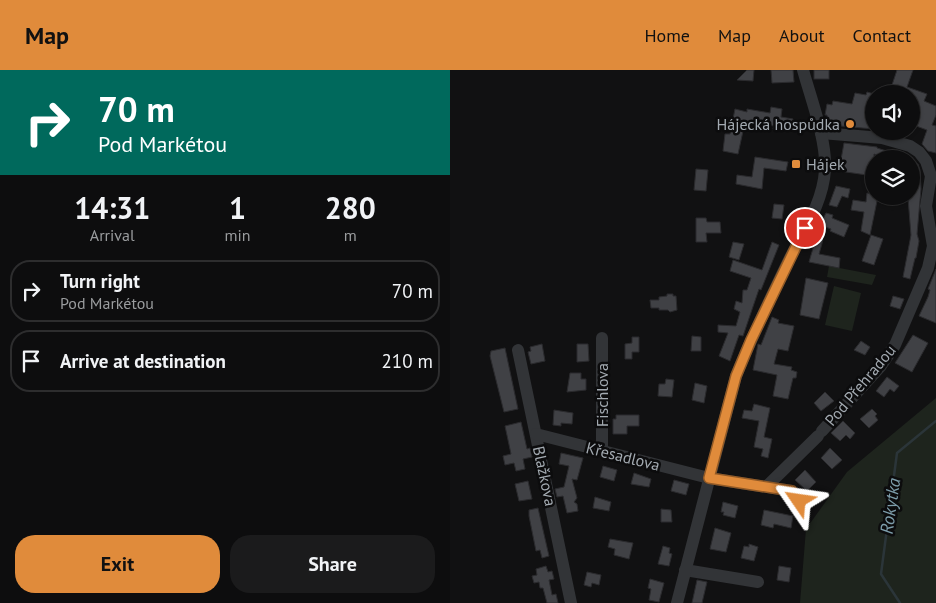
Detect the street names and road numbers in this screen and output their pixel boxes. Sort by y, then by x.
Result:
street label: Pod Přehradou [820,340,900,430]
street label: Fischlova [592,363,612,427]
street label: Křesadlova [584,437,662,475]
street label: Blažkova [529,444,561,508]

